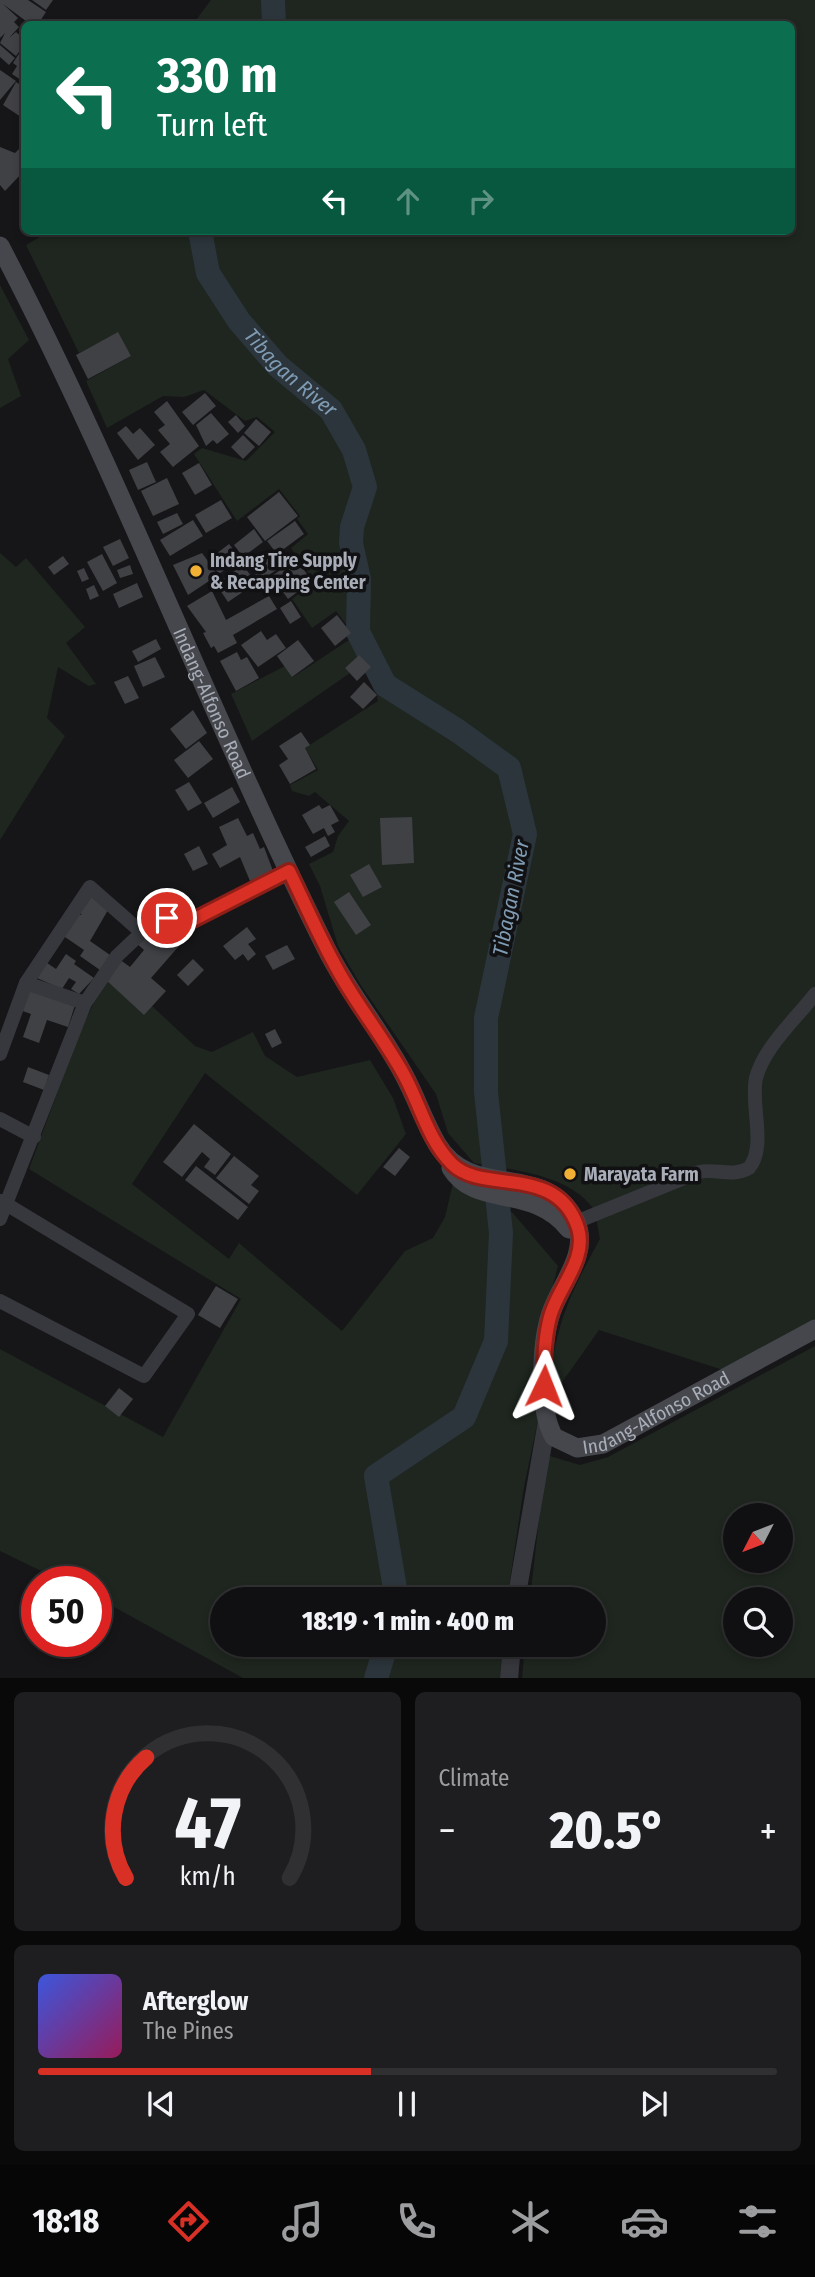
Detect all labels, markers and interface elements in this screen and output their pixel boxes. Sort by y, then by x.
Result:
text: 330 m [157,46,278,105]
icon: left [42,49,133,140]
text: Turn left [157,106,267,144]
icon: left [316,182,354,220]
icon: ahead [389,182,427,220]
icon: right [462,182,500,220]
water label: Tibagan River [238,323,343,423]
place label: Indang Tire Supply & Recapping Center [210,549,367,594]
marker: Indang Tire Supply & Recapping Center [188,563,204,579]
street label: Indang-Alfonso Road [168,624,255,782]
water label: Tibagan River [487,837,535,958]
pin [137,888,197,948]
icon: arrive [148,899,186,937]
place label: Marayata Farm [584,1163,699,1186]
marker: Marayata Farm [562,1166,578,1182]
position arrow [507,1349,581,1423]
street label: Indang-Alfonso Road [581,1366,734,1459]
north arrow [723,1503,793,1573]
map controls [723,1503,793,1657]
speed limit sign: 50 [21,1566,112,1657]
button: search [723,1587,793,1657]
text: 18:19 · 1 min · 400 m [302,1606,514,1637]
text: Climate [439,1764,509,1792]
text: 47 [174,1780,241,1867]
text: 20.5° [550,1799,665,1862]
text: − [439,1808,456,1854]
text: + [760,1808,777,1854]
text: km/h [179,1861,235,1891]
text: Afterglow [143,1986,248,2017]
text: The Pines [143,2017,234,2045]
icon: previous [142,2085,180,2123]
icon: pause [388,2085,426,2123]
icon: next [635,2085,673,2123]
icon: directions [164,2197,213,2246]
icon: music [278,2197,327,2246]
icon: phone [392,2197,441,2246]
icon: climate [506,2197,555,2246]
icon: car [620,2197,669,2246]
icon: filters [733,2197,782,2246]
text: 18:18 [32,2202,100,2240]

